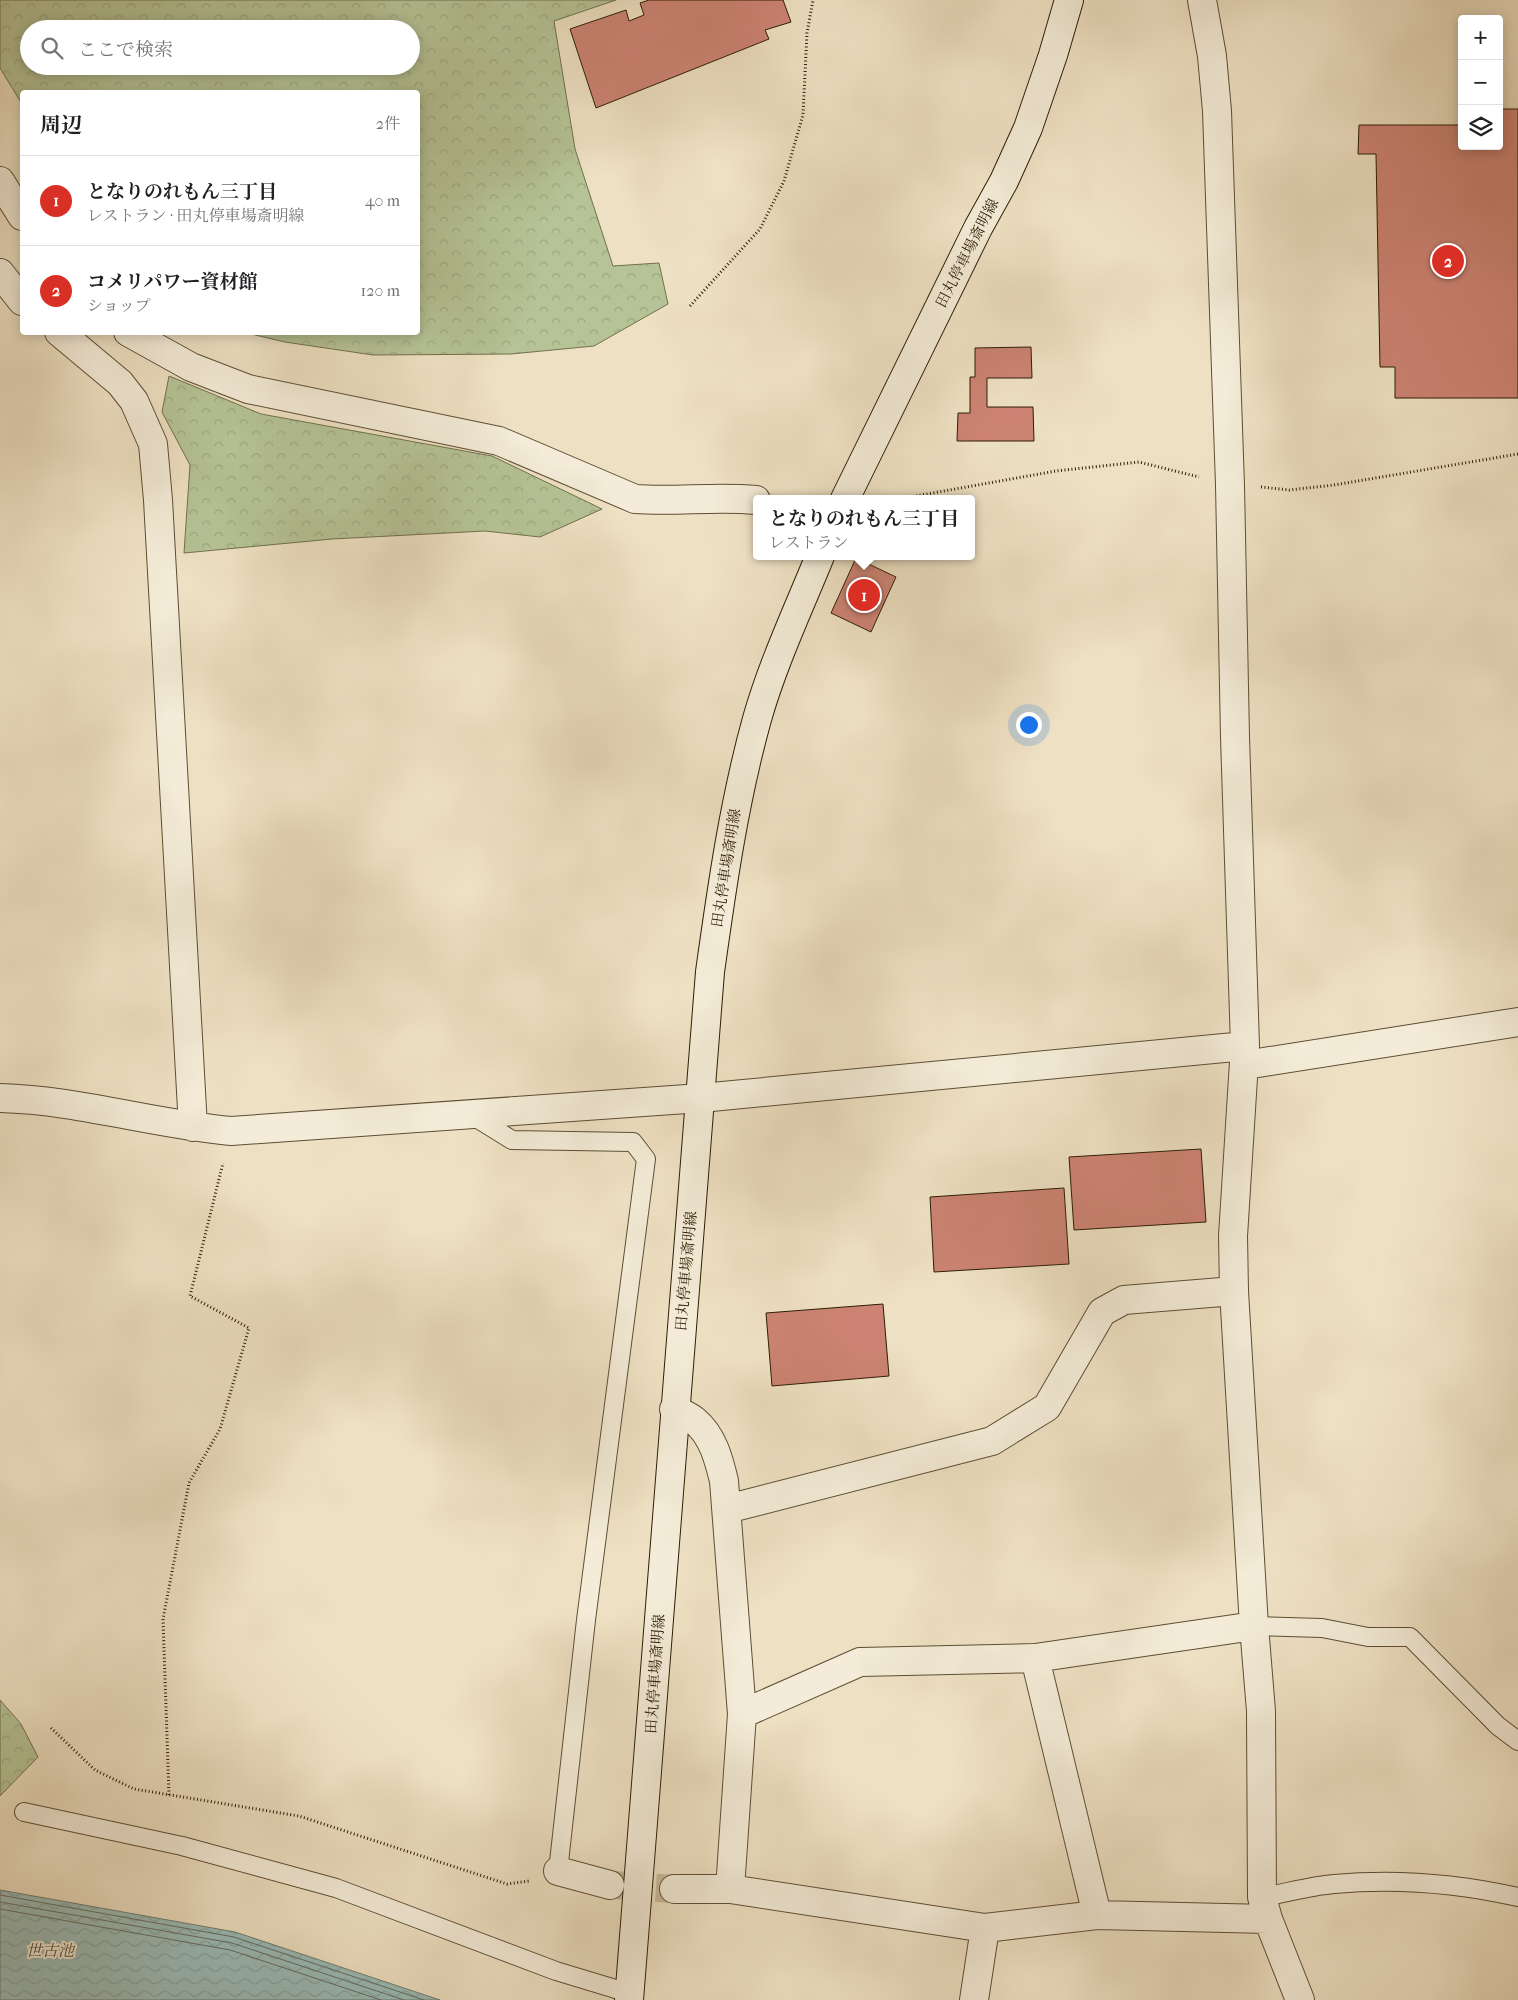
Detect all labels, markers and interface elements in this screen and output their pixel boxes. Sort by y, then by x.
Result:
map controls [1458,15,1503,150]
button: + [1458,15,1503,60]
search box [20,20,420,75]
icon: search [38,34,66,62]
text: ここで検索 [78,39,173,61]
button: − [1458,60,1503,105]
button: layers [1458,105,1503,150]
text: 周辺 [40,113,82,137]
text: 2件 [376,114,400,133]
text: となりのれもん三丁目 [87,181,277,203]
text: 1 [53,191,59,210]
text: 40 m [365,191,400,210]
street label: 田丸停車場斎明線 [932,195,1002,311]
text: レストラン · 田丸停車場斎明線 [87,206,305,225]
pin: 2 [1432,242,1464,280]
text: コメリパワー資材館 [87,271,257,293]
text: 2 [52,281,60,300]
text: 120 m [361,281,400,300]
text: ショップ [87,296,151,315]
popup [753,495,975,560]
text: となりのれもん三丁目 [769,508,959,530]
text: レストラン [769,533,849,552]
pin: 1 [848,576,880,614]
your location [1016,712,1042,738]
street label: 田丸停車場斎明線 [708,807,744,929]
street label: 田丸停車場斎明線 [672,1210,700,1332]
street label: 田丸停車場斎明線 [642,1614,668,1734]
water label: 世古池 [26,1941,76,1960]

